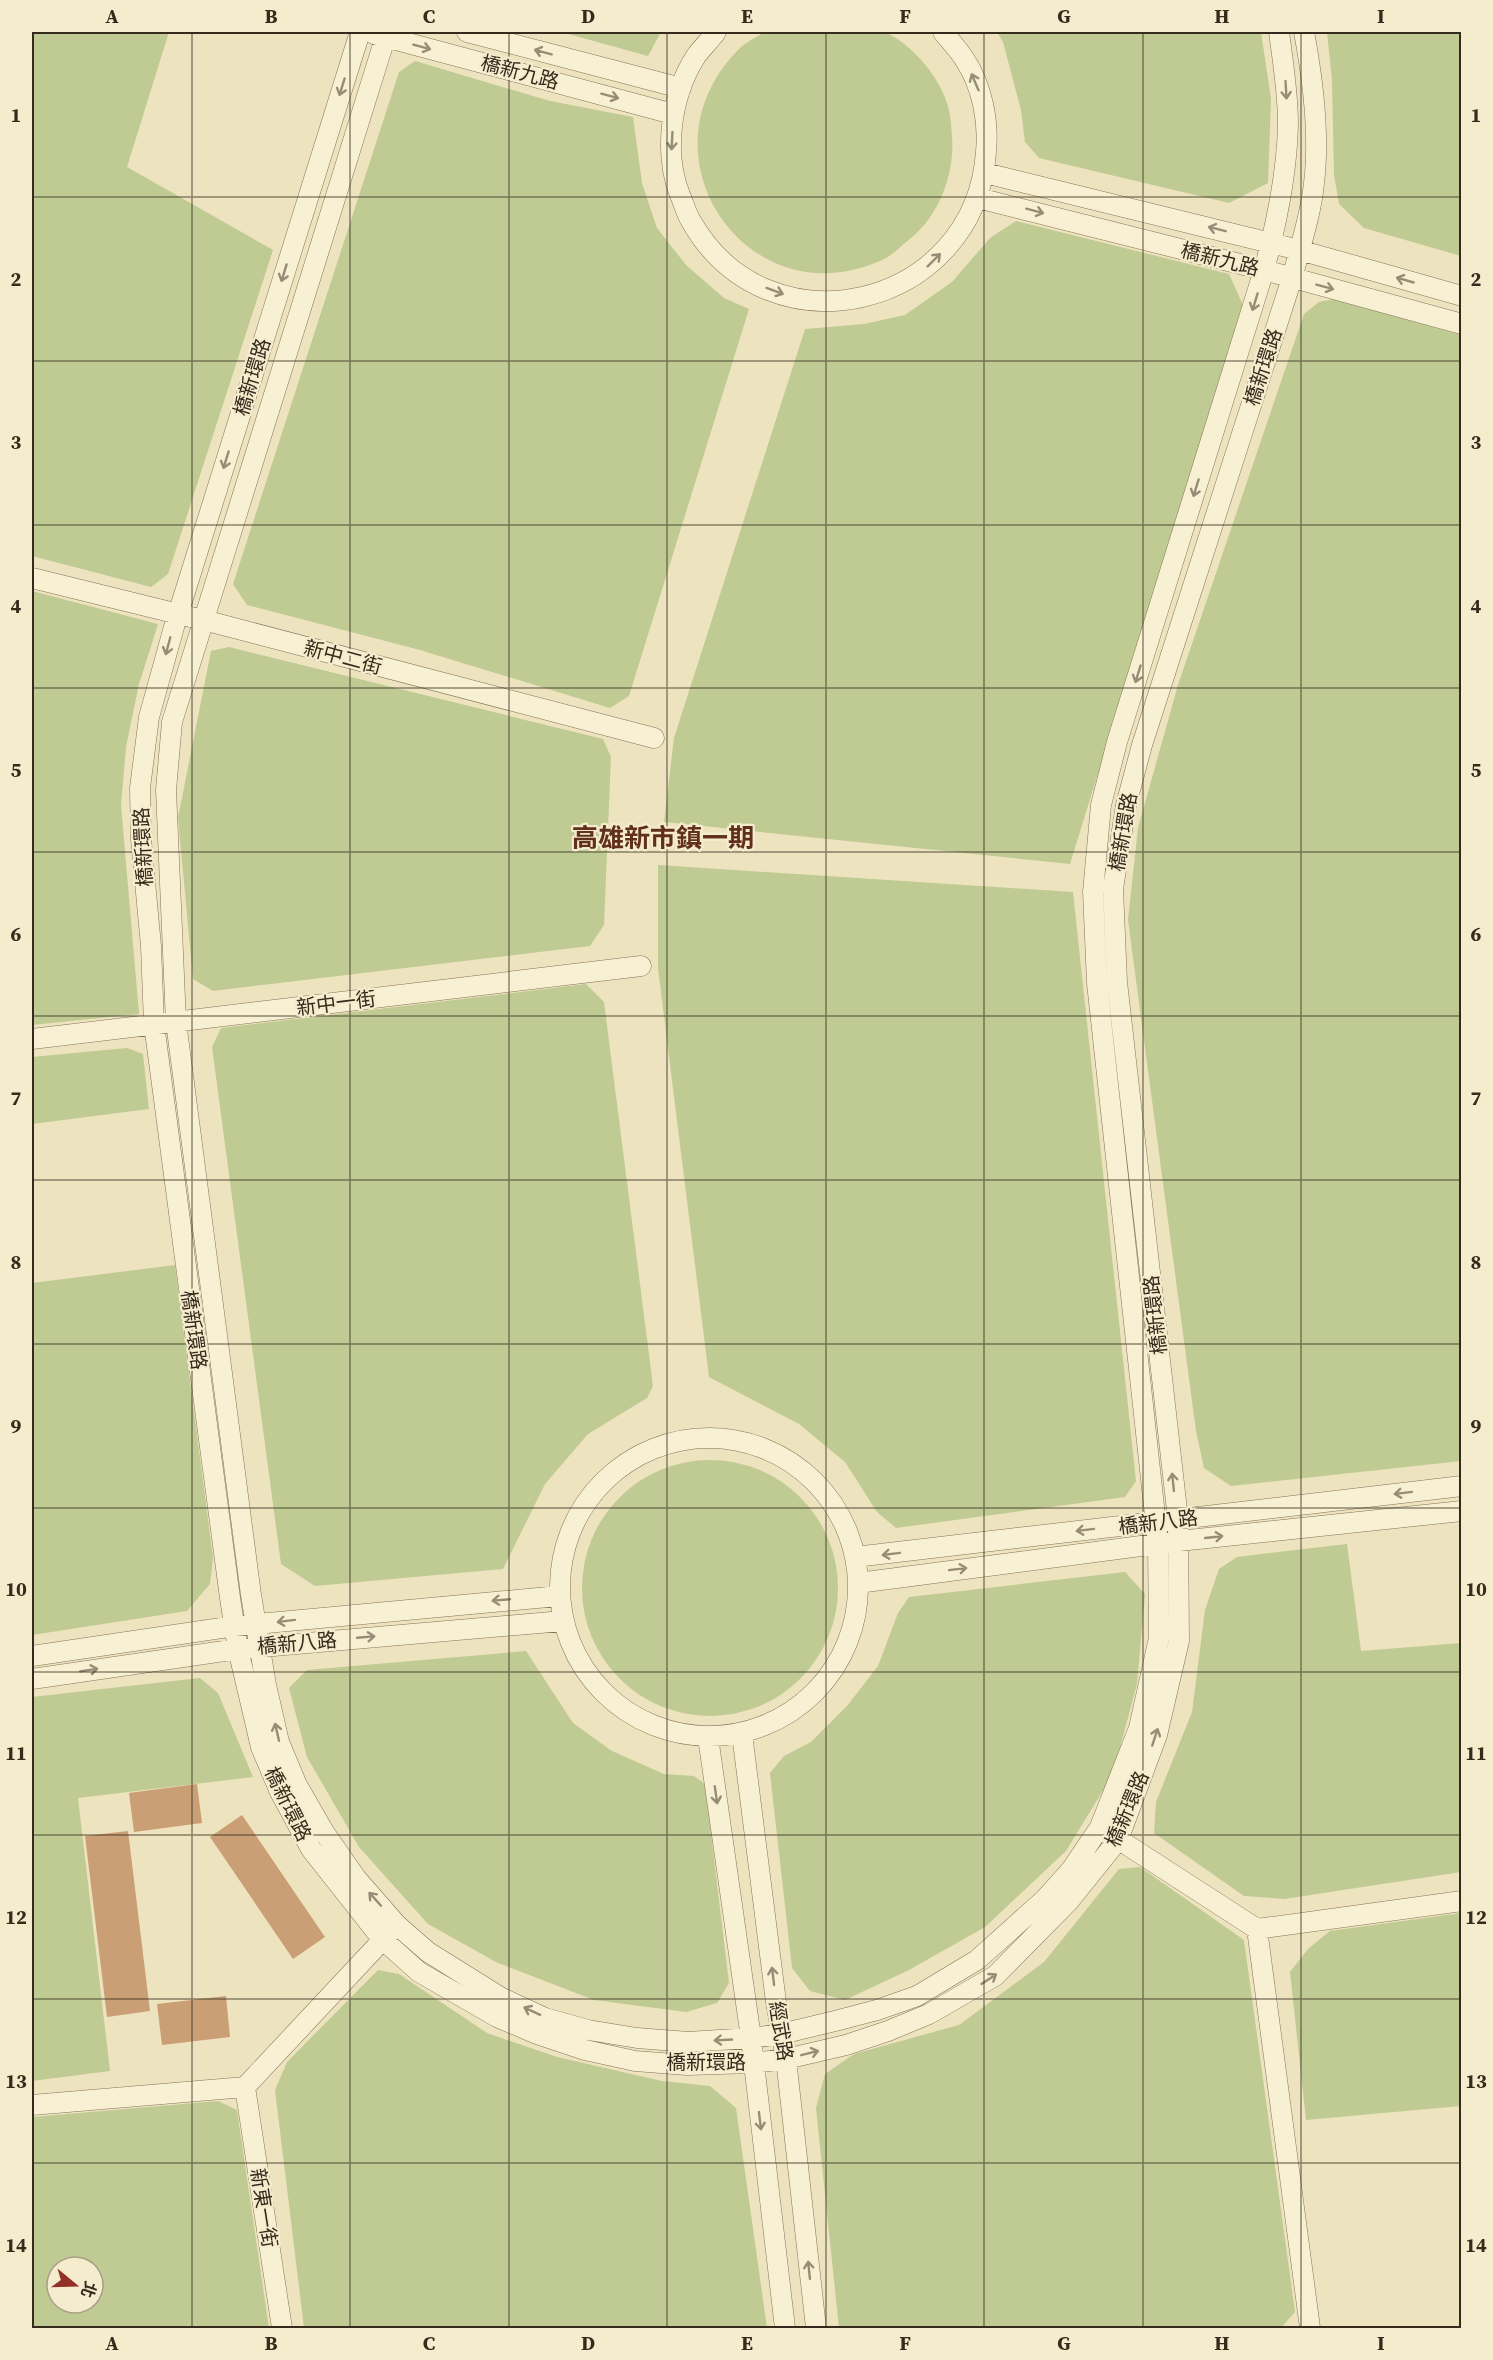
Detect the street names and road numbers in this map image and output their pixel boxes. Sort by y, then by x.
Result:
street label: 橋新九路 [478,48,562,96]
street label: 橋新九路 [1178,236,1262,282]
street label: 橋新環路 [1237,325,1289,409]
street label: 橋新環路 [227,335,277,419]
street label: 新中二街 [301,633,385,681]
street label: 橋新環路 [1102,790,1144,874]
street label: 橋新環路 [127,806,159,888]
street label: 新中一街 [295,984,377,1022]
street label: 橋新環路 [1137,1274,1173,1356]
street label: 橋新環路 [175,1288,213,1372]
street label: 橋新八路 [1117,1503,1199,1541]
street label: 橋新八路 [256,1626,338,1660]
street label: 橋新環路 [258,1762,318,1846]
street label: 橋新環路 [1098,1767,1156,1851]
street label: 經武路 [762,1999,800,2063]
street label: 橋新環路 [666,2048,746,2076]
street label: 新東一街 [244,2166,284,2250]

